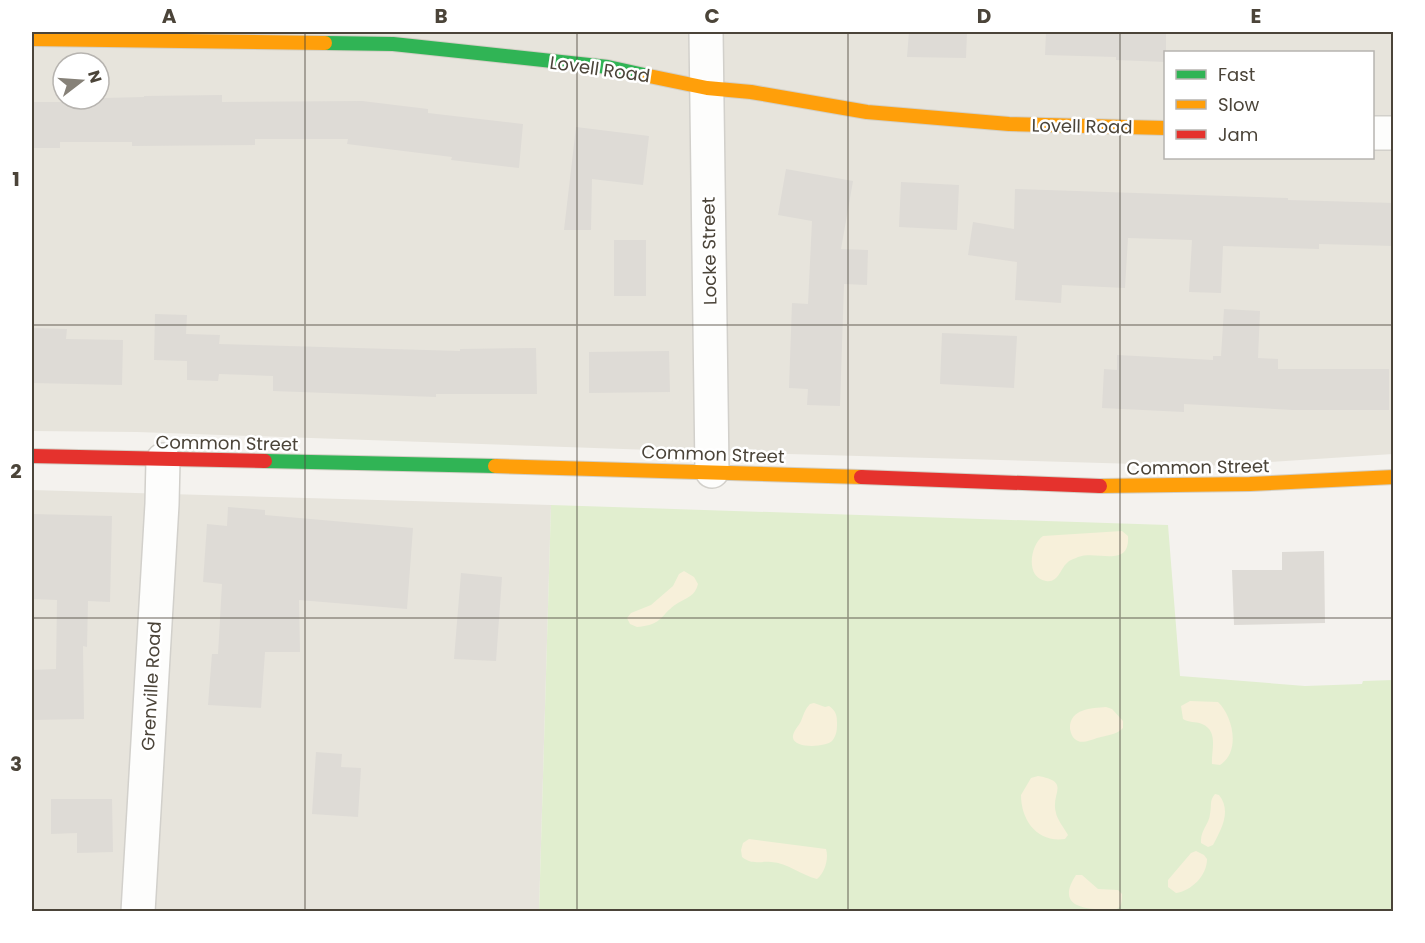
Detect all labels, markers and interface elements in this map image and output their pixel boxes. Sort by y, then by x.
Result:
text: A [162,2,177,30]
text: B [434,2,448,30]
text: C [704,2,720,30]
text: D [977,2,991,30]
text: E [1251,2,1261,30]
street label: Lovell Road [548,50,652,88]
north arrow [51,51,111,111]
legend [1164,51,1374,159]
text: Fast [1218,62,1255,87]
text: N [82,68,108,86]
text: Slow [1218,92,1260,117]
street label: Lovell Road [1031,113,1133,139]
text: Jam [1218,122,1258,147]
text: 1 [12,165,20,193]
street label: Locke Street [696,197,722,305]
street label: Common Street [155,429,299,457]
street label: Common Street [641,439,785,469]
street label: Common Street [1126,453,1270,481]
text: 2 [10,457,22,485]
street label: Grenville Road [135,621,167,751]
text: 3 [10,750,22,778]

